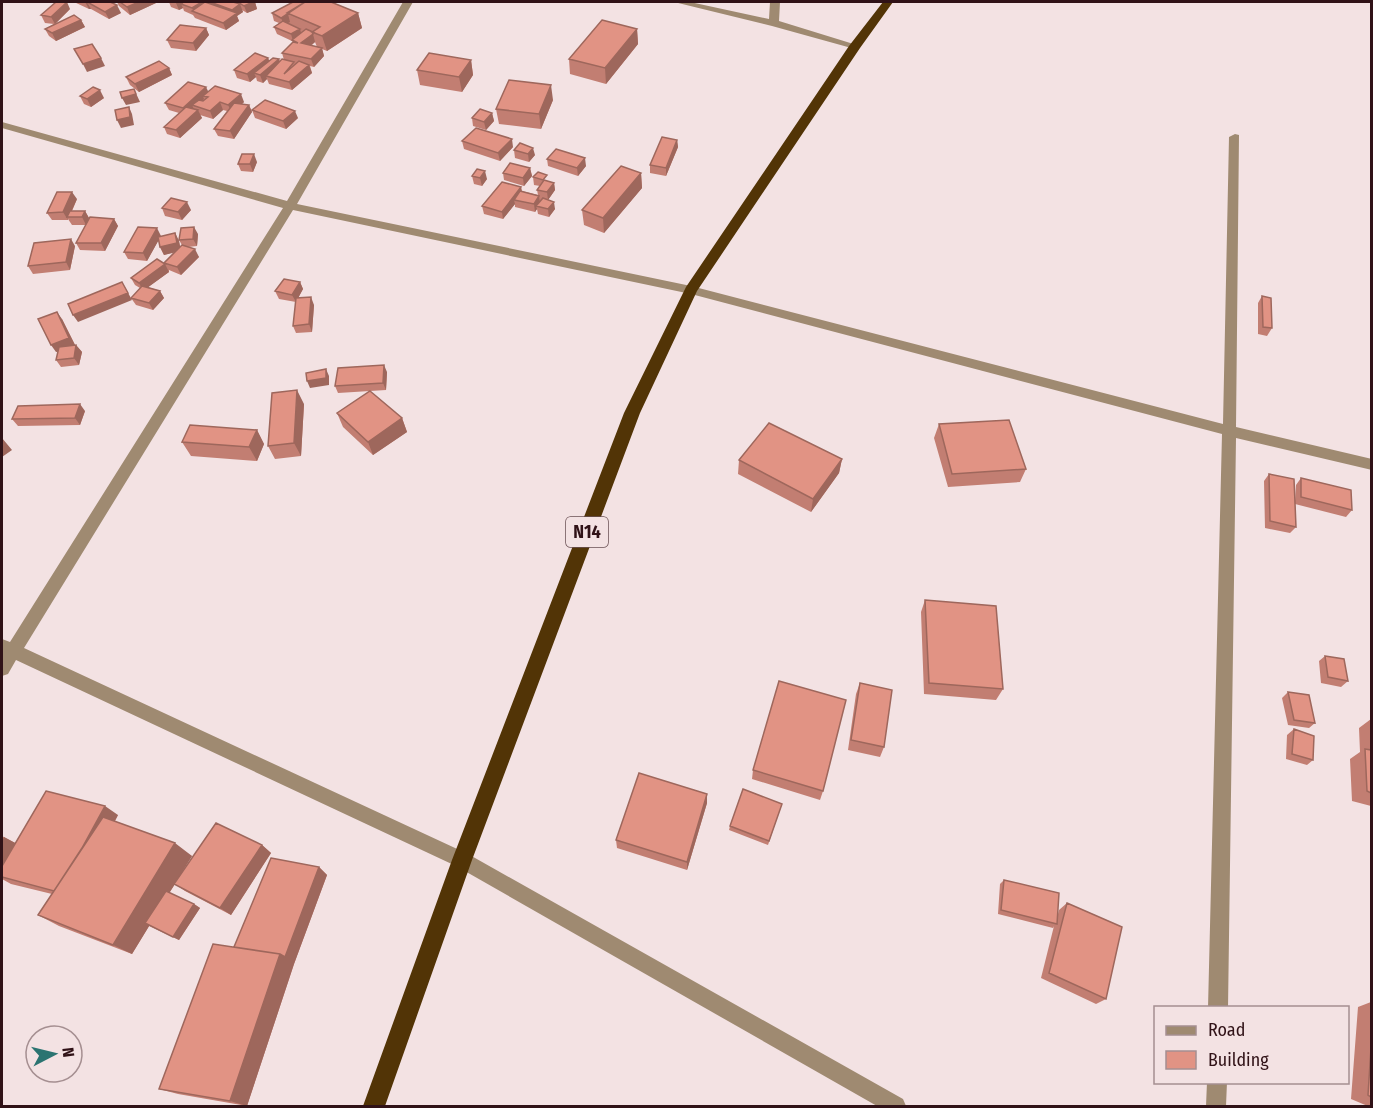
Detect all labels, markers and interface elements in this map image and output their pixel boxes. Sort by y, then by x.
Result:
road number: N14 [566,517,608,547]
legend [1154,1006,1349,1084]
text: Road [1208,1019,1245,1041]
north arrow [24,1024,84,1084]
text: N [58,1046,78,1058]
text: Building [1208,1049,1269,1071]

